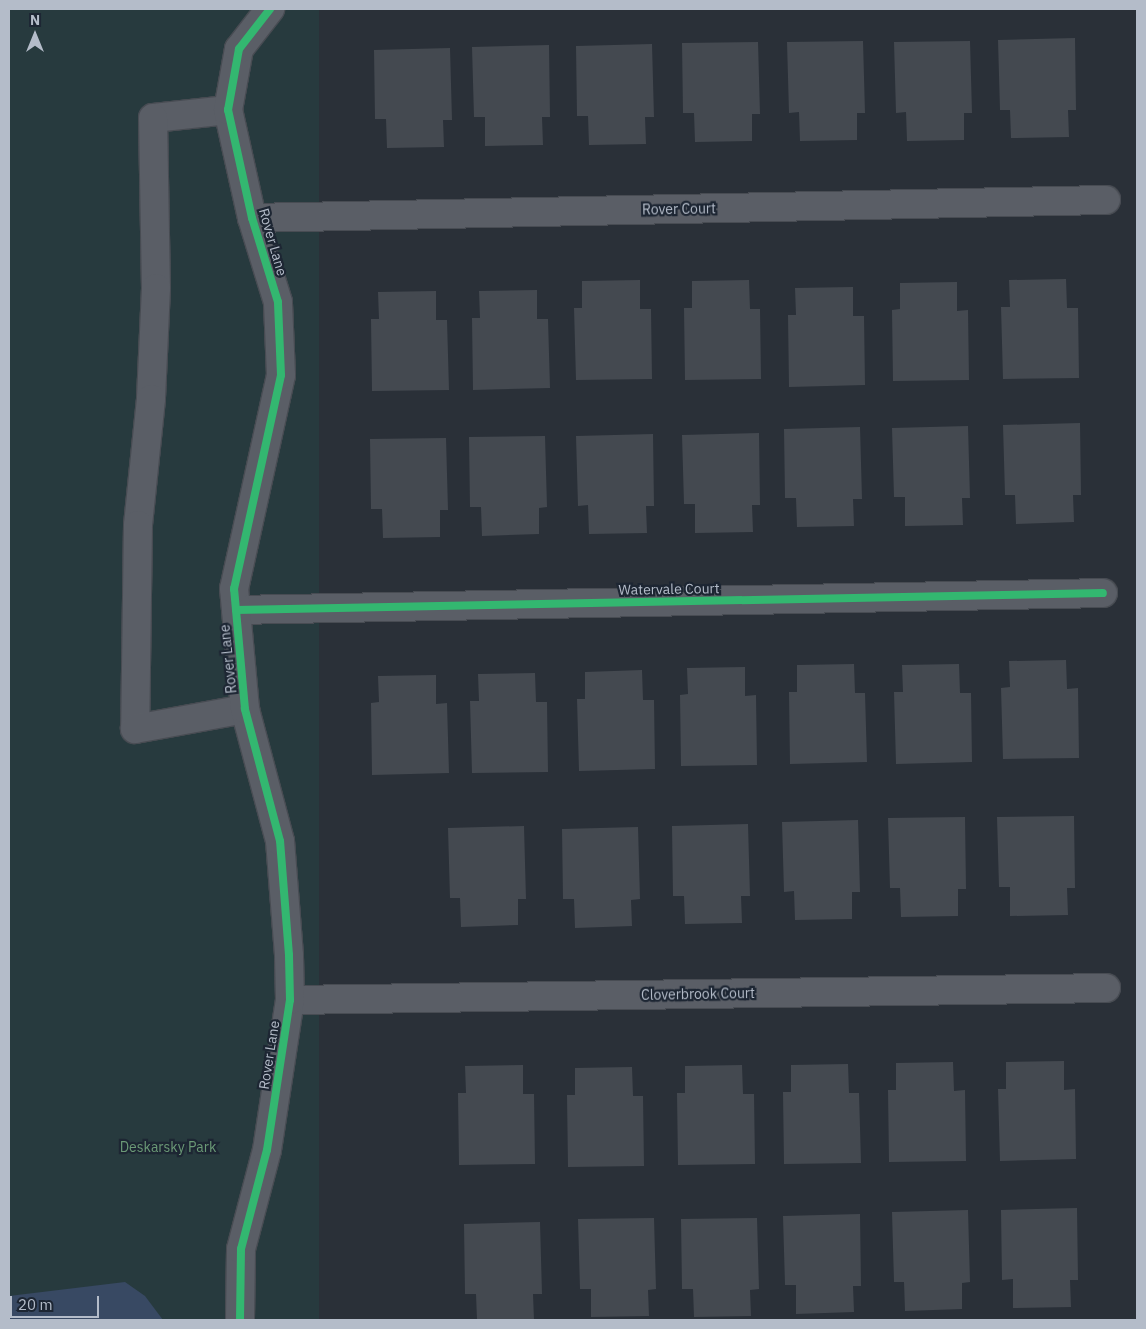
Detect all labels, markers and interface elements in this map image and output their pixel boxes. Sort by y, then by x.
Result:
north arrow [10,10,60,60]
text: N [30,11,40,29]
street label: Rover Court [642,200,716,218]
street label: Rover Lane [255,206,291,278]
street label: Watervale Court [618,580,720,598]
street label: Rover Lane [216,624,240,694]
street label: Cloverbrook Court [641,985,755,1003]
street label: Rover Lane [255,1019,283,1091]
park label: Deskarsky Park [120,1139,216,1155]
scale bar [12,1286,101,1318]
text: 20 m [18,1295,53,1314]

